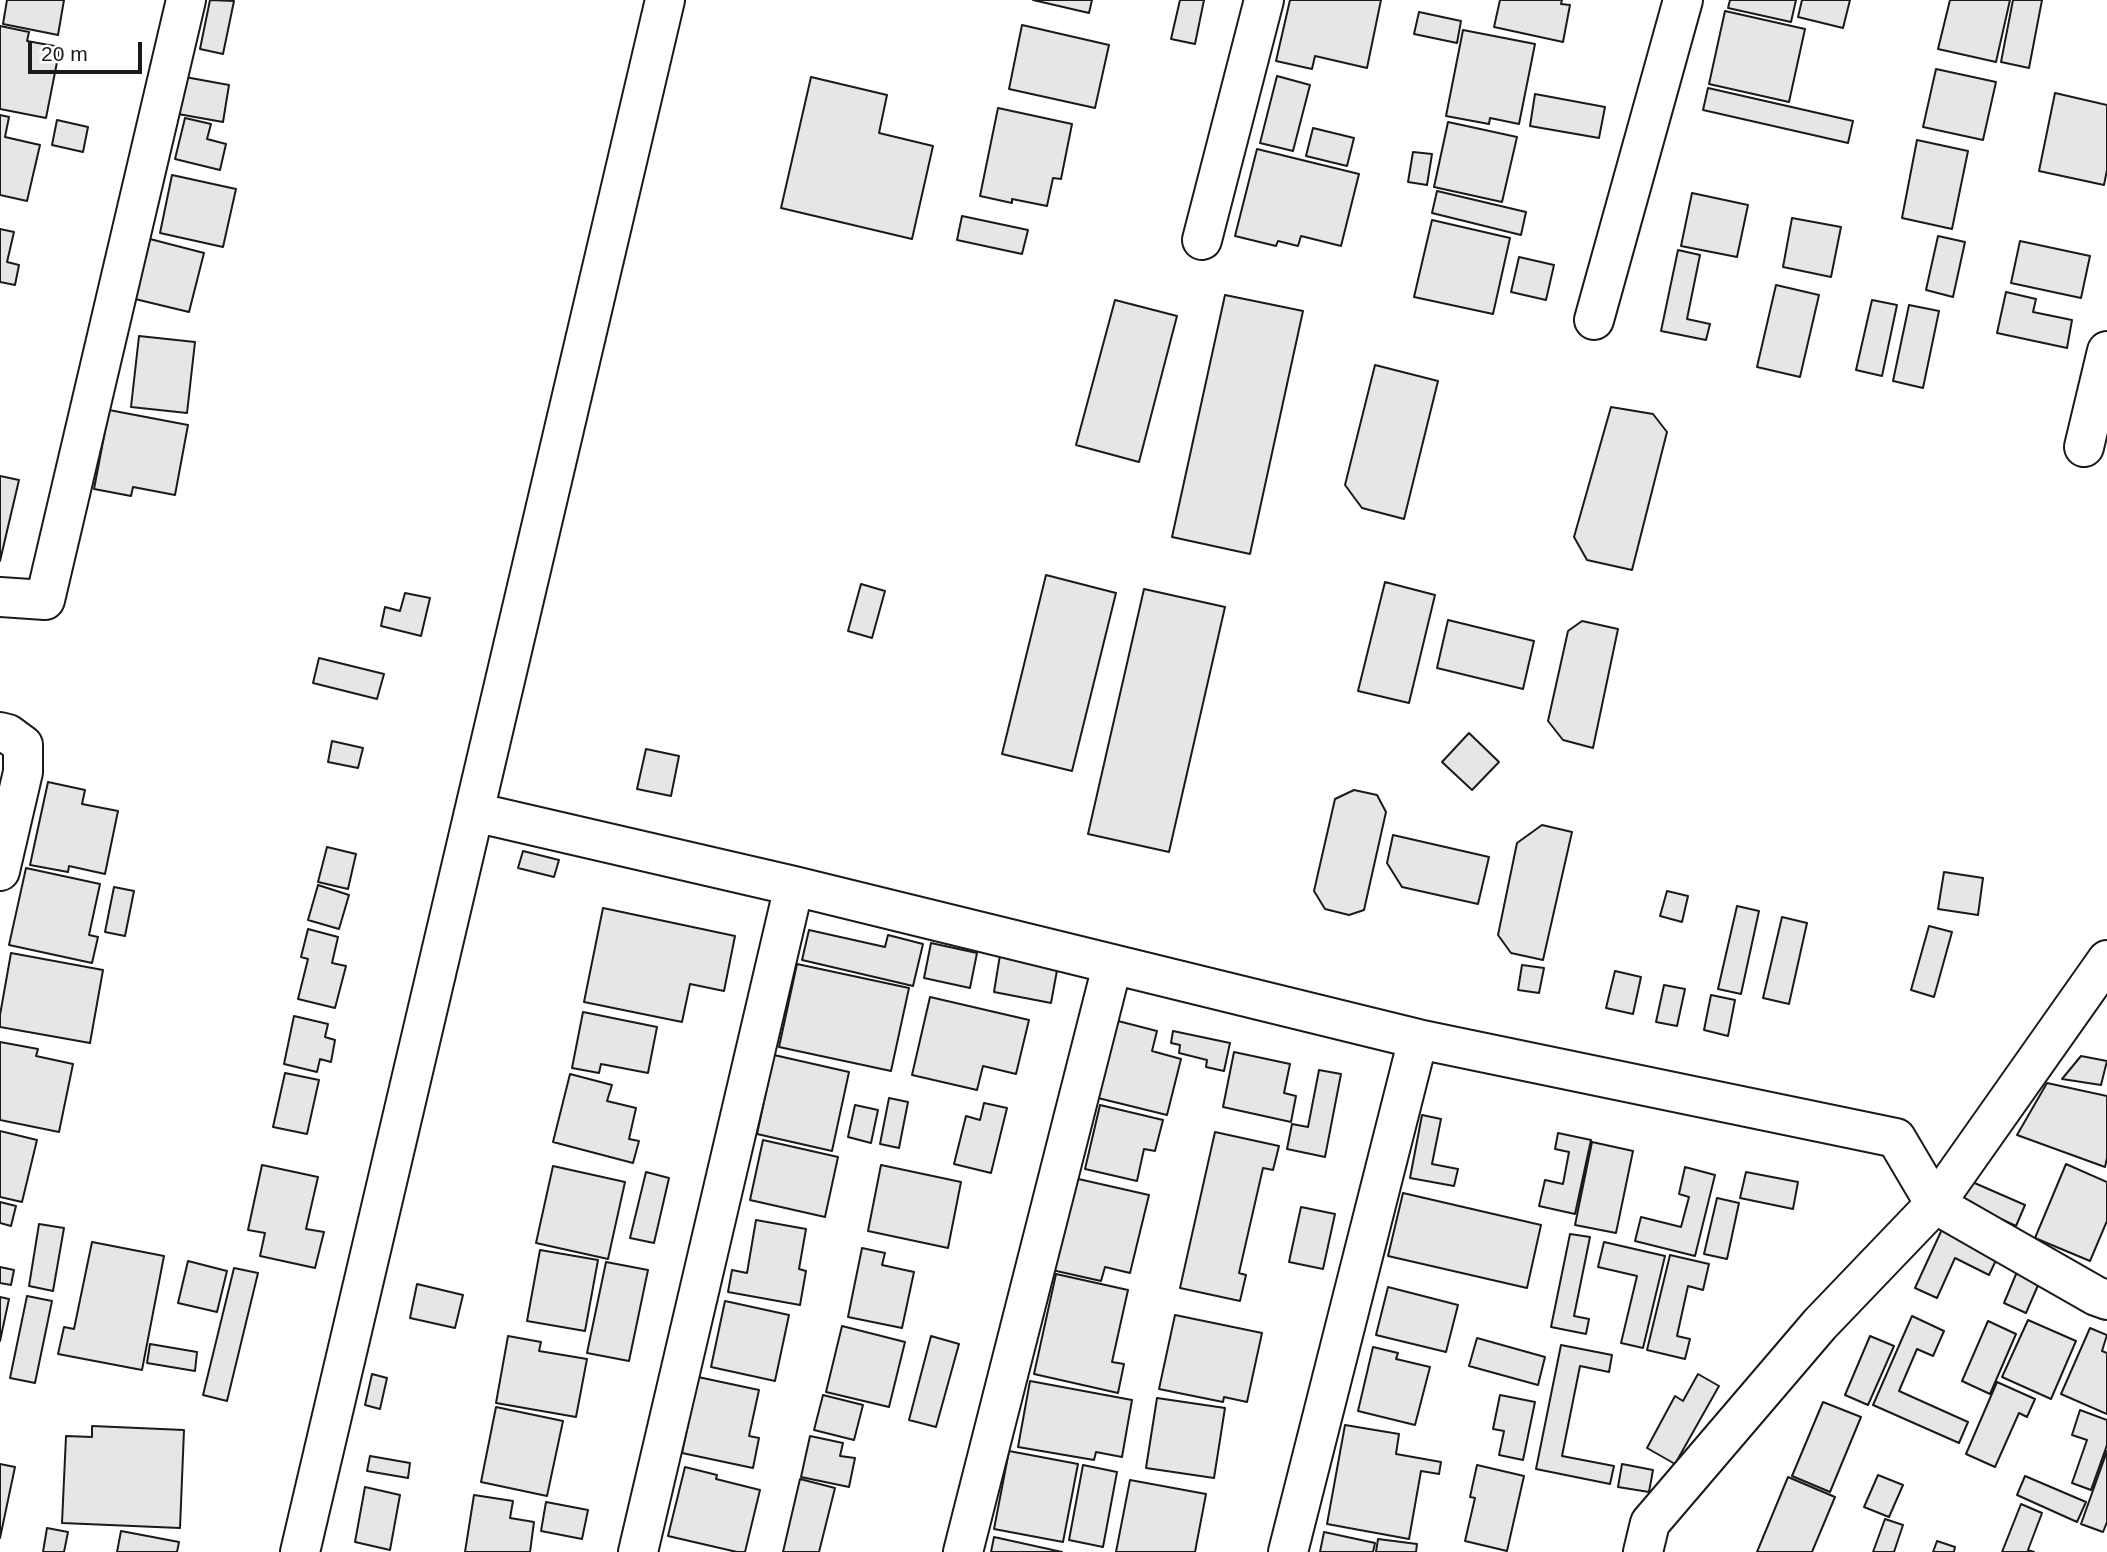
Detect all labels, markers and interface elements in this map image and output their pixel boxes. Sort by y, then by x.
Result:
scale bar [32,28,145,72]
text: 20 m [41,42,88,65]

